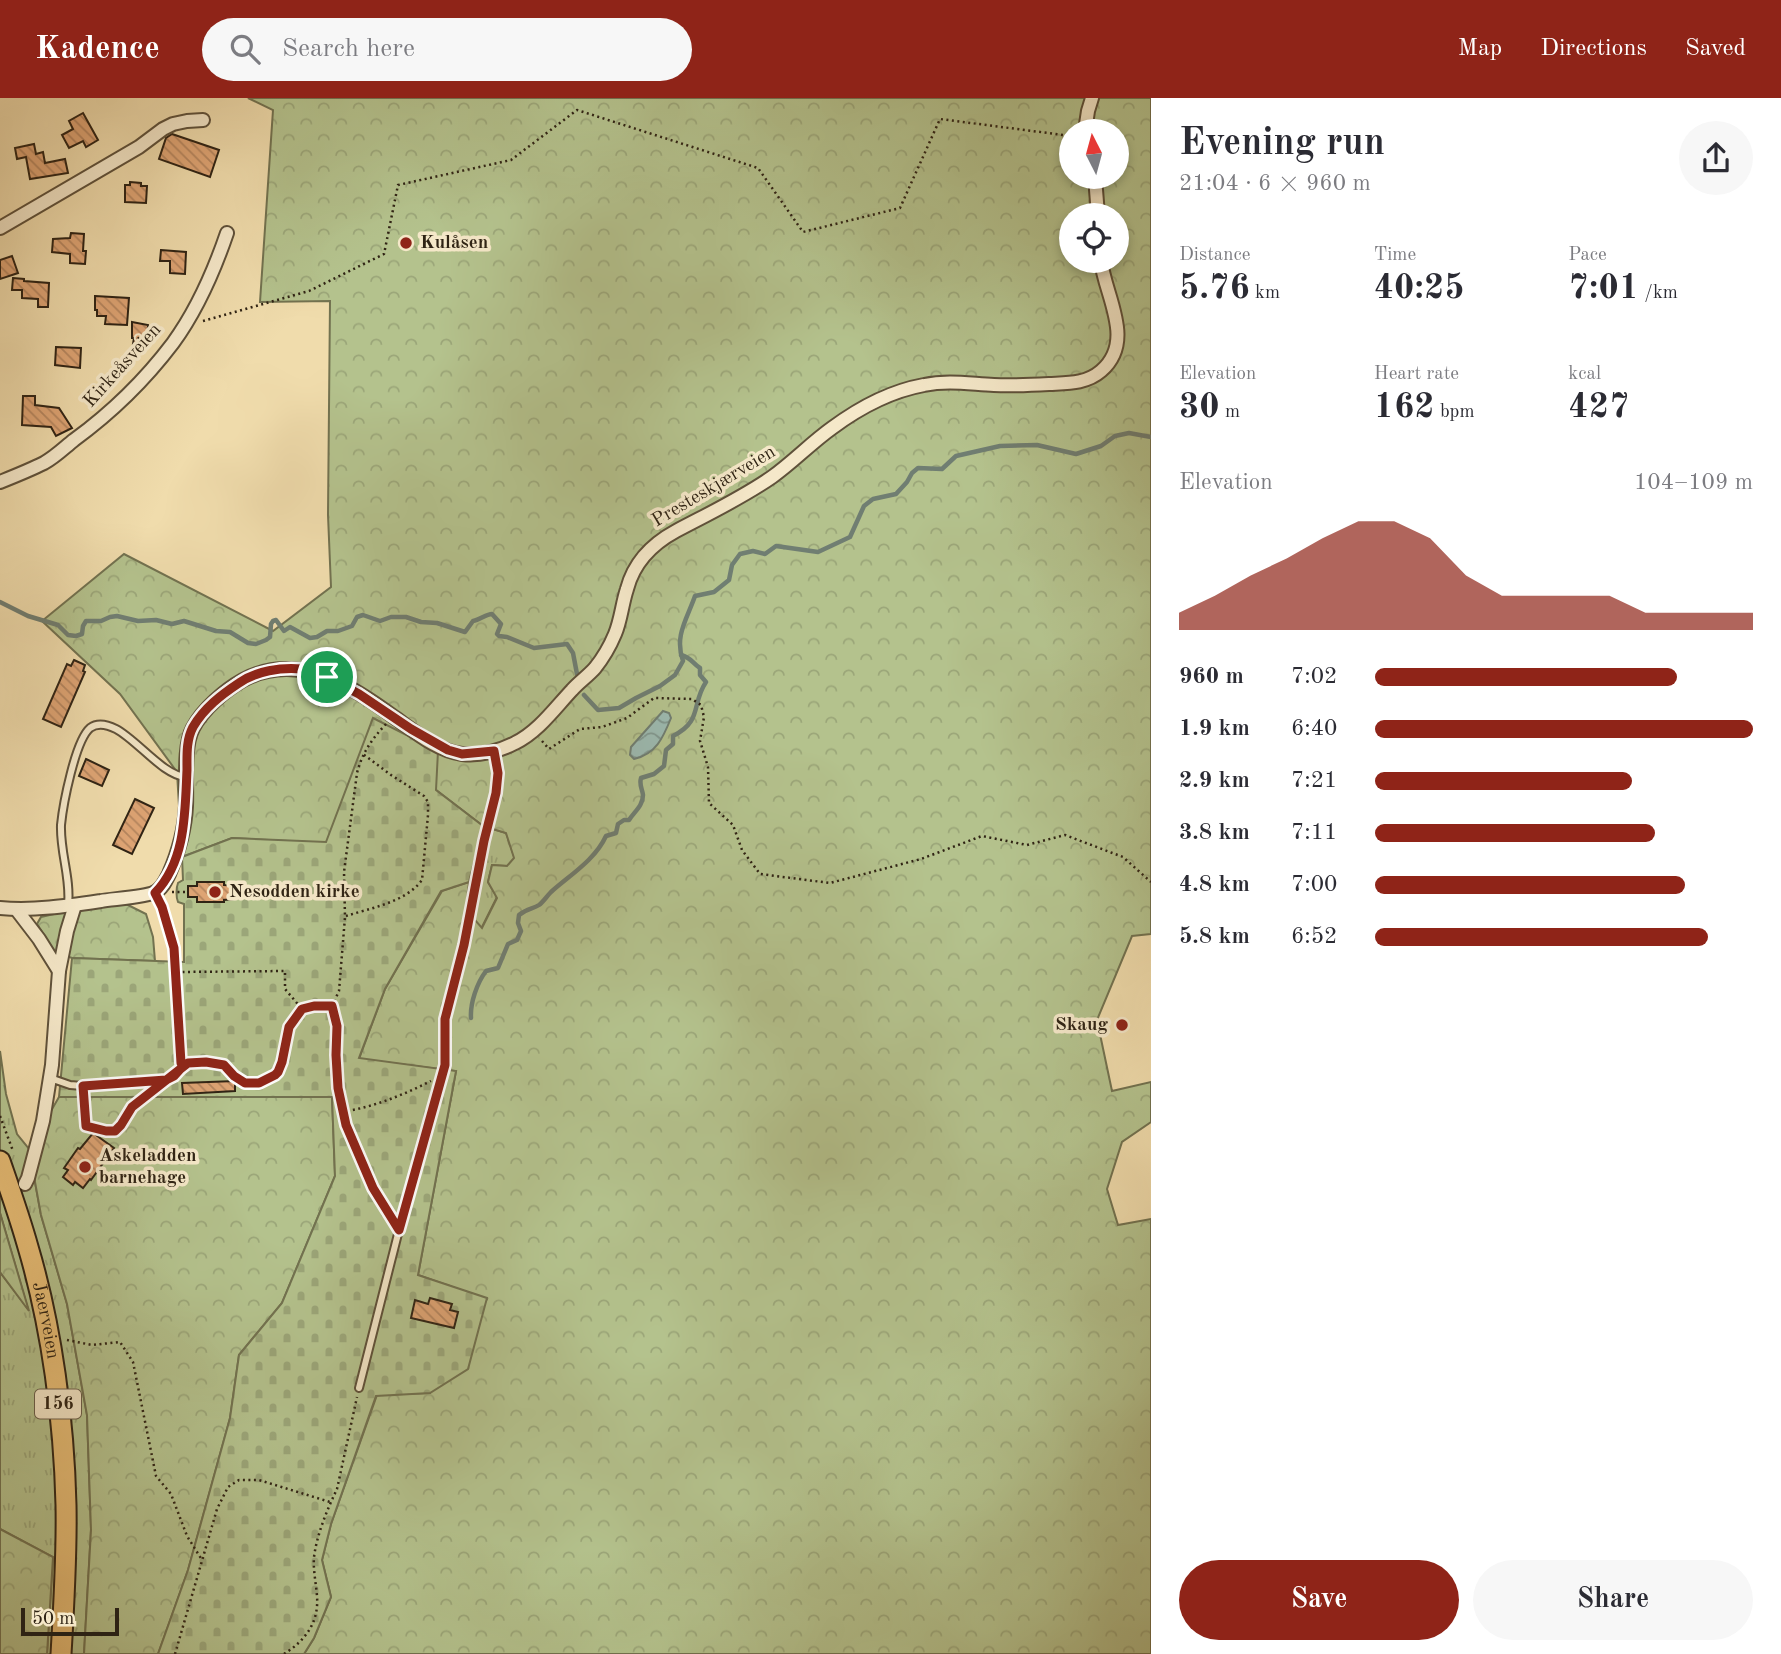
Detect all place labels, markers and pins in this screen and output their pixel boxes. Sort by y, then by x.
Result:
place label: Kulåsen [420,234,488,253]
marker: Kulåsen [398,235,414,251]
pin [297,647,357,707]
place label: Nesodden kirke [229,883,360,902]
marker: Nesodden kirke [207,884,223,900]
place label: Skaug [1055,1016,1108,1035]
marker: Skaug [1114,1017,1130,1033]
place label: Askeladden barnehage [99,1147,197,1188]
marker: Askeladden barnehage [77,1159,93,1175]

